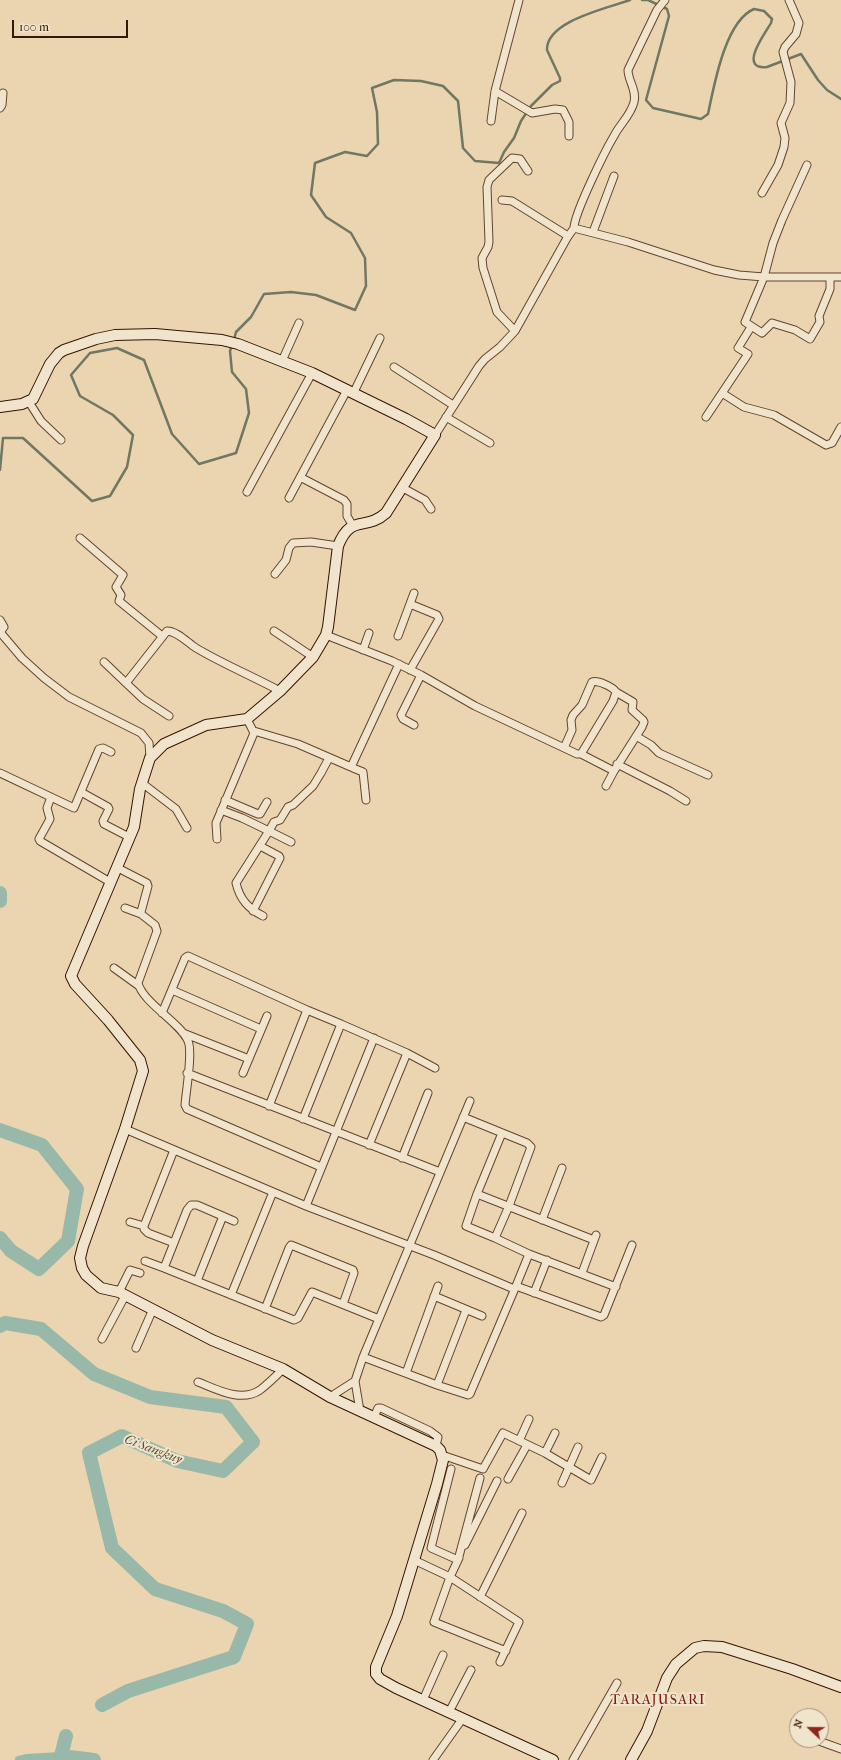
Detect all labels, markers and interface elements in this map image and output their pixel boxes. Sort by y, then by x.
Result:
scale bar [14,12,130,38]
text: 100 m [19,20,49,34]
water label: Ci Sangkuy [122,1432,184,1468]
district label: TARAJUSARI [610,1693,706,1709]
north arrow [789,1708,829,1748]
text: N [791,1717,806,1730]

